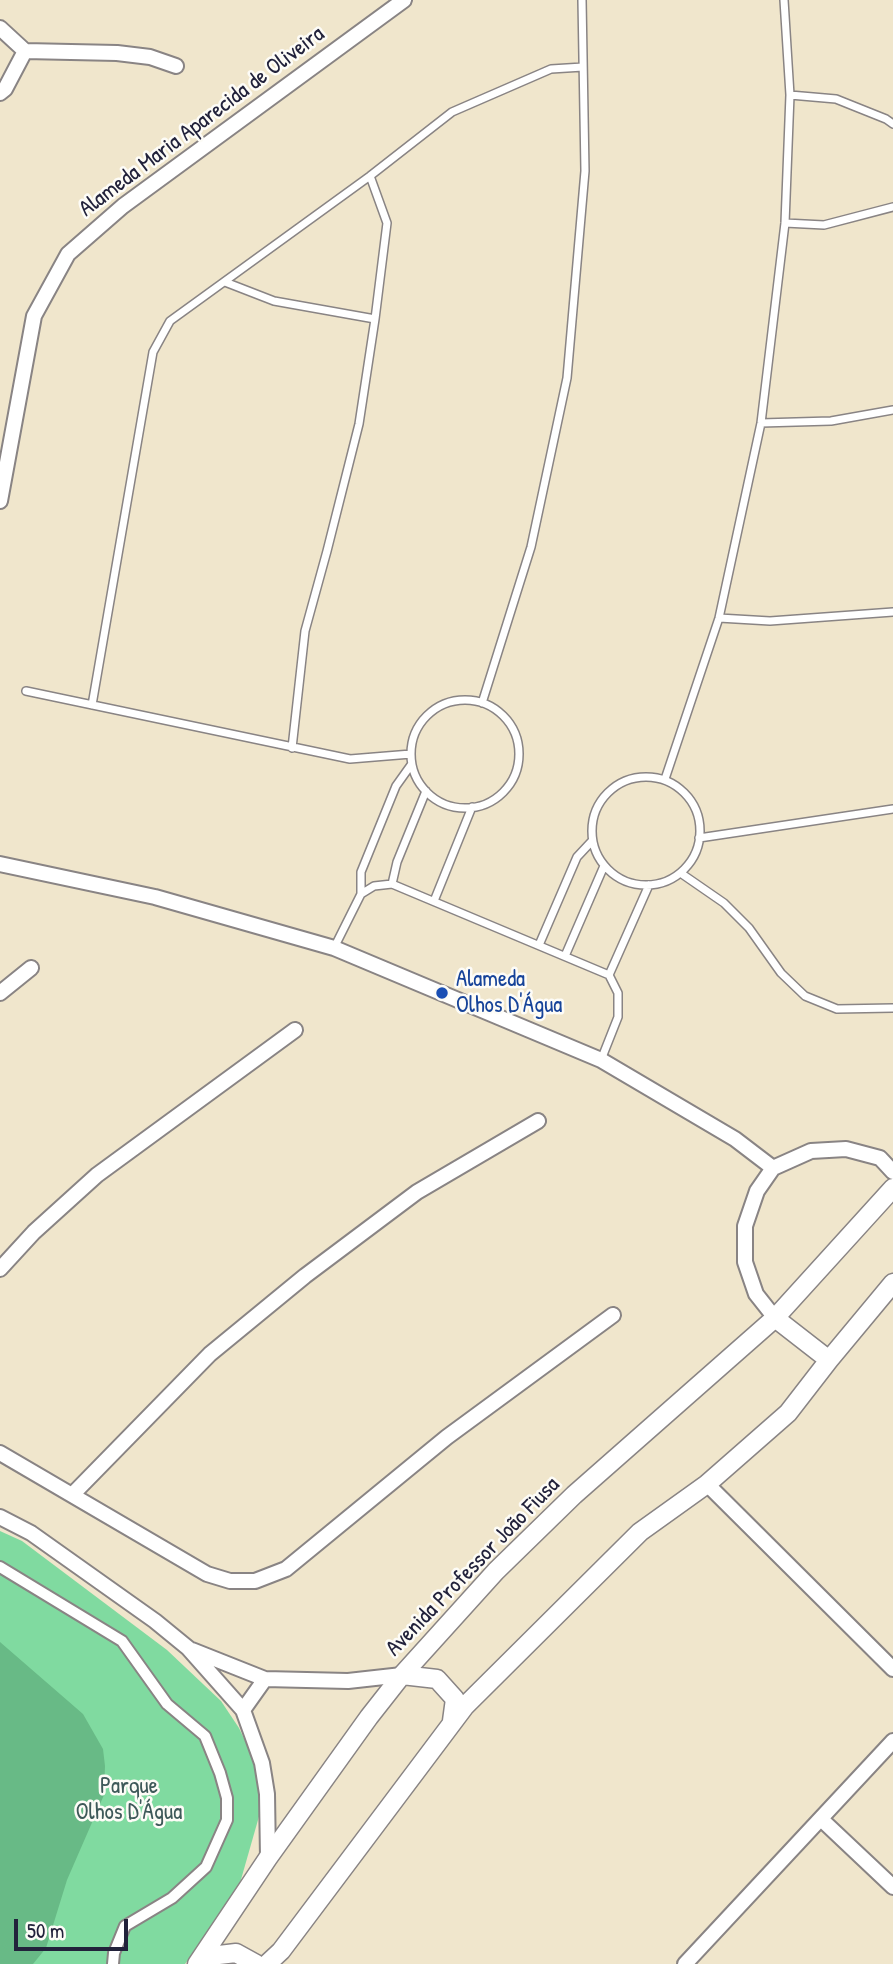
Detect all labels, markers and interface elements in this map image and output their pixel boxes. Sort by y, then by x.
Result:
street label: Alameda Maria Aparecida de Oliveira [74,21,330,223]
place label: Alameda Olhos D'Água [456,966,562,1020]
marker: Alameda Olhos D'Água [434,985,450,1001]
street label: Avenida Professor João Fiusa [380,1472,566,1662]
park label: Parque Olhos D'Água [76,1773,182,1827]
scale bar [18,1904,131,1948]
text: 50 m [27,1916,64,1945]

